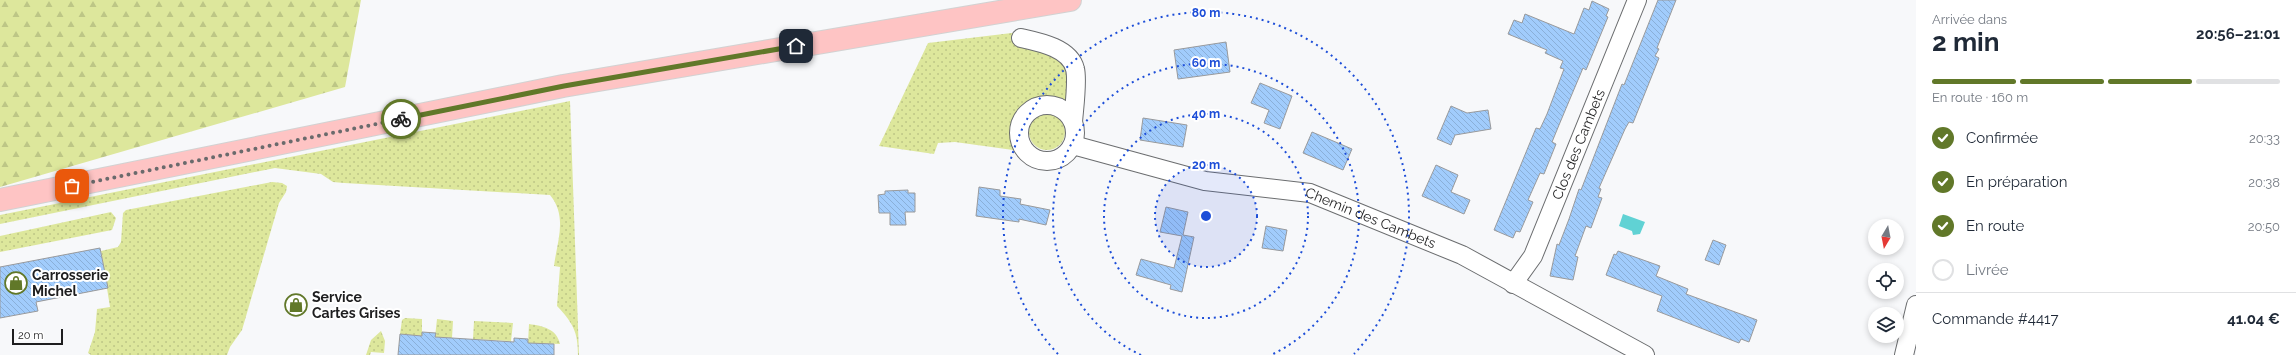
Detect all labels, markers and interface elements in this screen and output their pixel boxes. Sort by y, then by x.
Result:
text: 80 m [1192,6,1220,20]
text: Arrivée dans [1932,12,2007,27]
text: 20:56–21:01 [2196,25,2280,43]
text: 2 min [1932,27,1999,57]
pin [779,29,813,63]
icon: home [785,35,807,57]
text: 60 m [1192,56,1220,70]
street label: Clos des Cambets [1549,86,1608,202]
text: En route · 160 m [1932,90,2028,105]
courier [381,99,421,139]
text: 40 m [1192,107,1220,121]
icon: bike [390,108,412,130]
icon: check [1932,127,1954,149]
text: Confirmée [1966,129,2038,147]
text: 20:33 [2249,131,2280,146]
text: 20 m [1192,158,1220,172]
pin [55,169,89,203]
icon: check [1932,171,1954,193]
text: En préparation [1966,173,2067,191]
icon: bag [61,175,83,197]
text: 20:38 [2248,175,2280,190]
street label: Chemin des Cambets [1303,184,1438,252]
centre of rings [1199,209,1213,223]
icon: check [1932,215,1954,237]
text: En route [1966,217,2024,235]
north arrow [1868,219,1904,255]
map controls [1868,219,1904,343]
text: 20:50 [2248,219,2280,234]
text: Livrée [1966,261,2009,279]
button: locate [1868,263,1904,299]
place label: Carrosserie Michel [32,267,109,299]
shop icon: Carrosserie Michel [3,270,29,296]
place label: Service Cartes Grises [312,289,400,321]
shop icon: Service Cartes Grises [283,292,309,318]
button: layers [1868,307,1904,343]
text: Commande #4417 [1932,310,2058,328]
text: 41.04 € [2227,310,2280,328]
scale bar [12,327,63,346]
text: 20 m [18,329,43,342]

